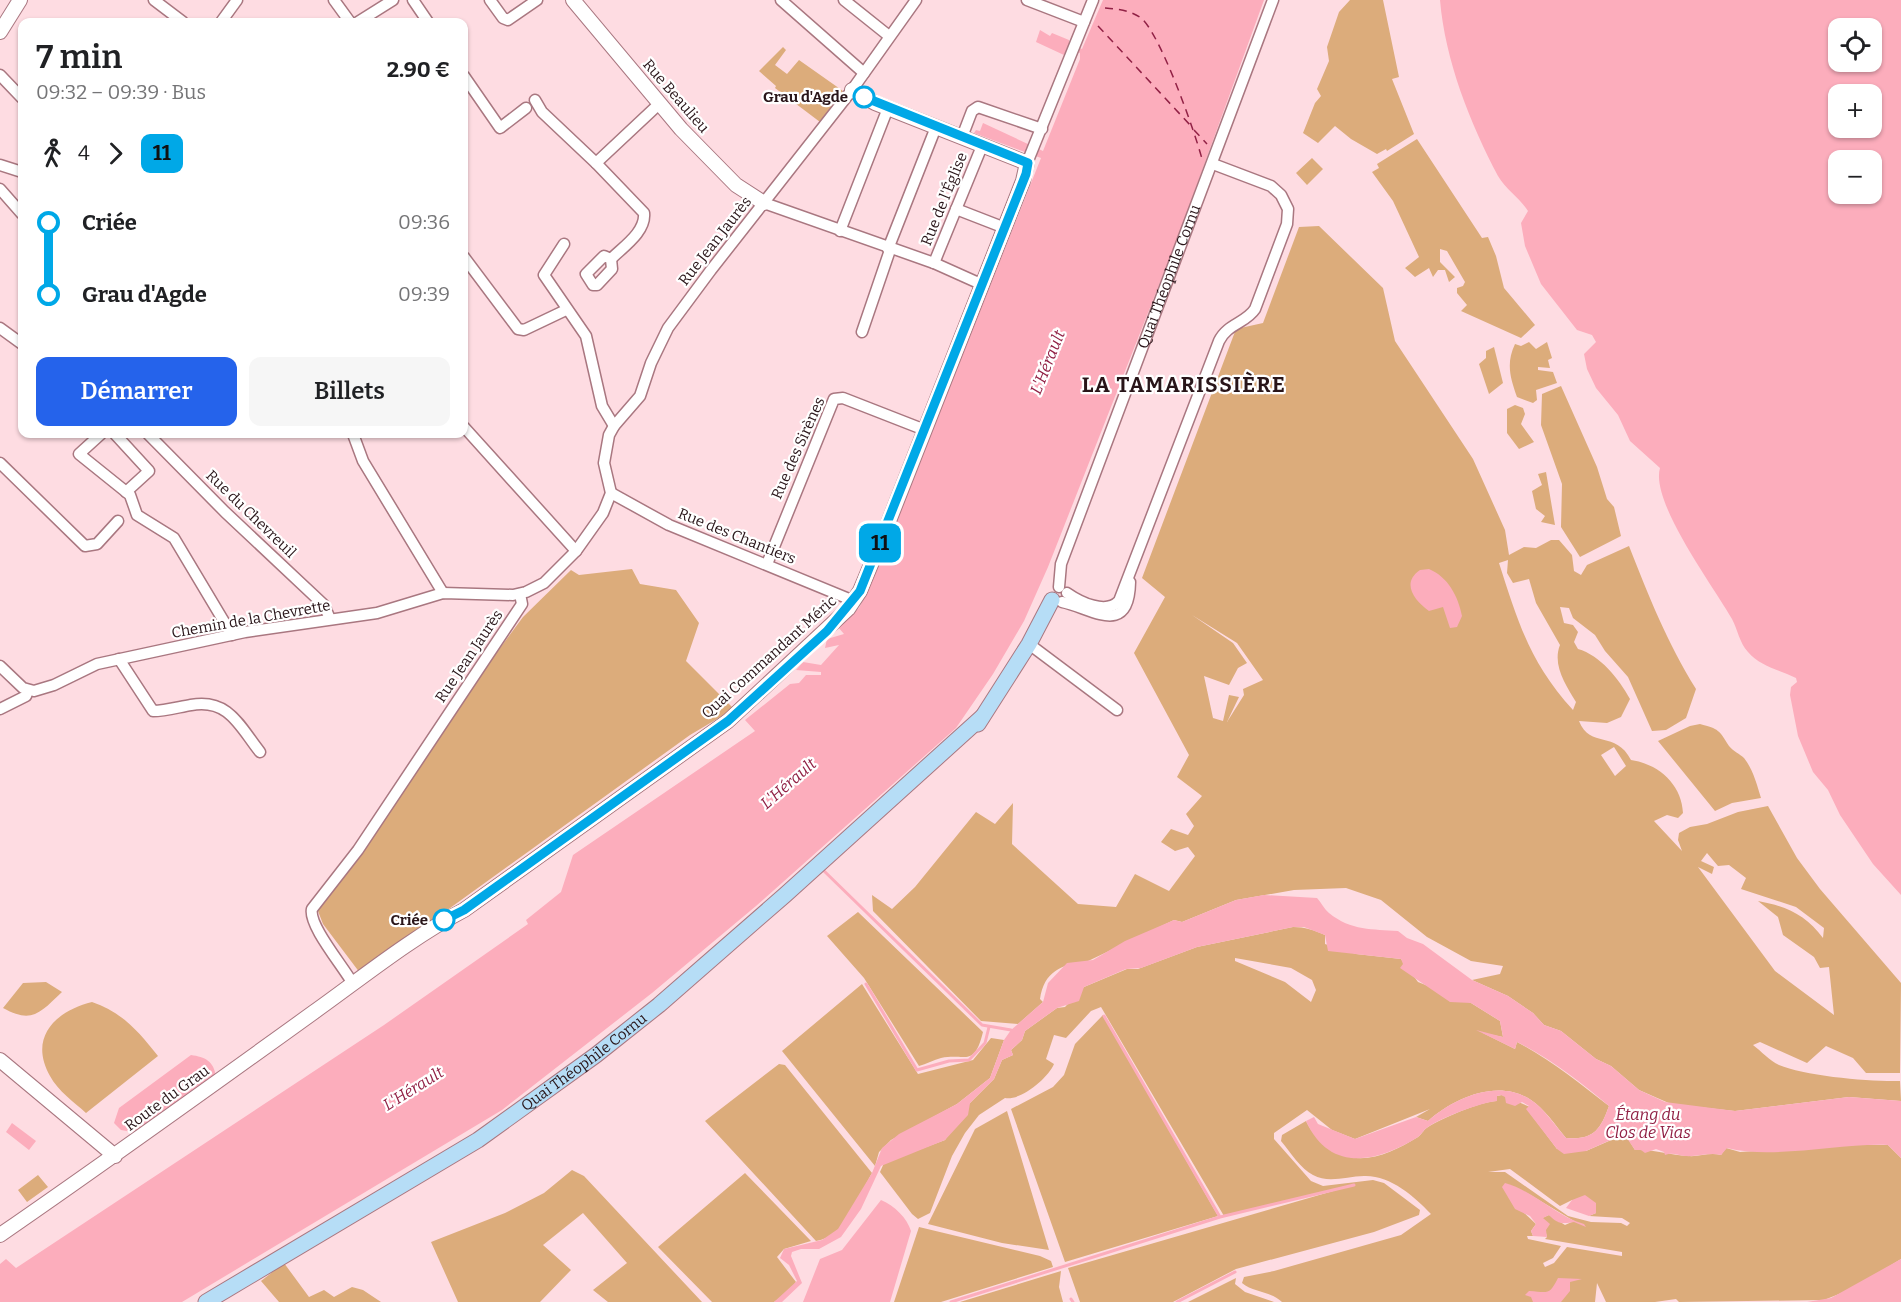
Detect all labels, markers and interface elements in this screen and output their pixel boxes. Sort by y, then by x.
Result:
map controls [1828,18,1882,204]
button: locate [1828,18,1882,72]
text: 7 min [36,37,122,77]
text: 2.90 € [387,56,450,83]
street label: Rue Beaulieu [639,56,713,136]
text: 09:32 – 09:39 · Bus [36,80,206,104]
button: + [1828,84,1882,138]
marker: Grau d'Agde [853,86,875,108]
place label: Grau d'Agde [763,88,848,106]
icon: walk [36,137,69,170]
icon: forward [99,137,132,170]
text: 11 [153,140,171,166]
text: 4 [78,141,90,165]
street label: Rue de l'Église [917,150,971,248]
button: − [1828,150,1882,204]
street label: Rue Jean Jaurès [675,193,755,289]
street label: Quai Théophile Cornu [1134,202,1204,351]
text: Criée [82,209,137,236]
text: 09:36 [398,210,450,234]
text: Grau d'Agde [82,281,207,308]
text: 09:39 [398,282,450,306]
water label: L'Hérault [1026,327,1069,397]
button: Démarrer [36,357,237,426]
button: Billets [249,357,450,426]
district label: LA TAMARISSIÈRE [1082,371,1286,398]
street label: Rue des Sirènes [767,394,829,502]
street label: Rue du Chevreuil [202,466,300,562]
street label: Rue des Chantiers [676,504,798,568]
line badge: 11 [853,524,907,562]
text: 11 [871,530,889,556]
street label: Quai Commandant Méric [698,592,840,722]
street label: Chemin de la Chevrette [170,596,332,642]
street label: Rue Jean Jaurès [431,606,507,706]
water label: L'Hérault [757,754,820,813]
marker: Criée [433,909,455,931]
place label: Criée [391,911,428,929]
street label: Quai Théophile Cornu [517,1009,650,1115]
street label: Route du Grau [121,1061,213,1135]
water label: L'Hérault [380,1062,447,1114]
water label: Étang du Clos de Vias [1605,1104,1691,1142]

